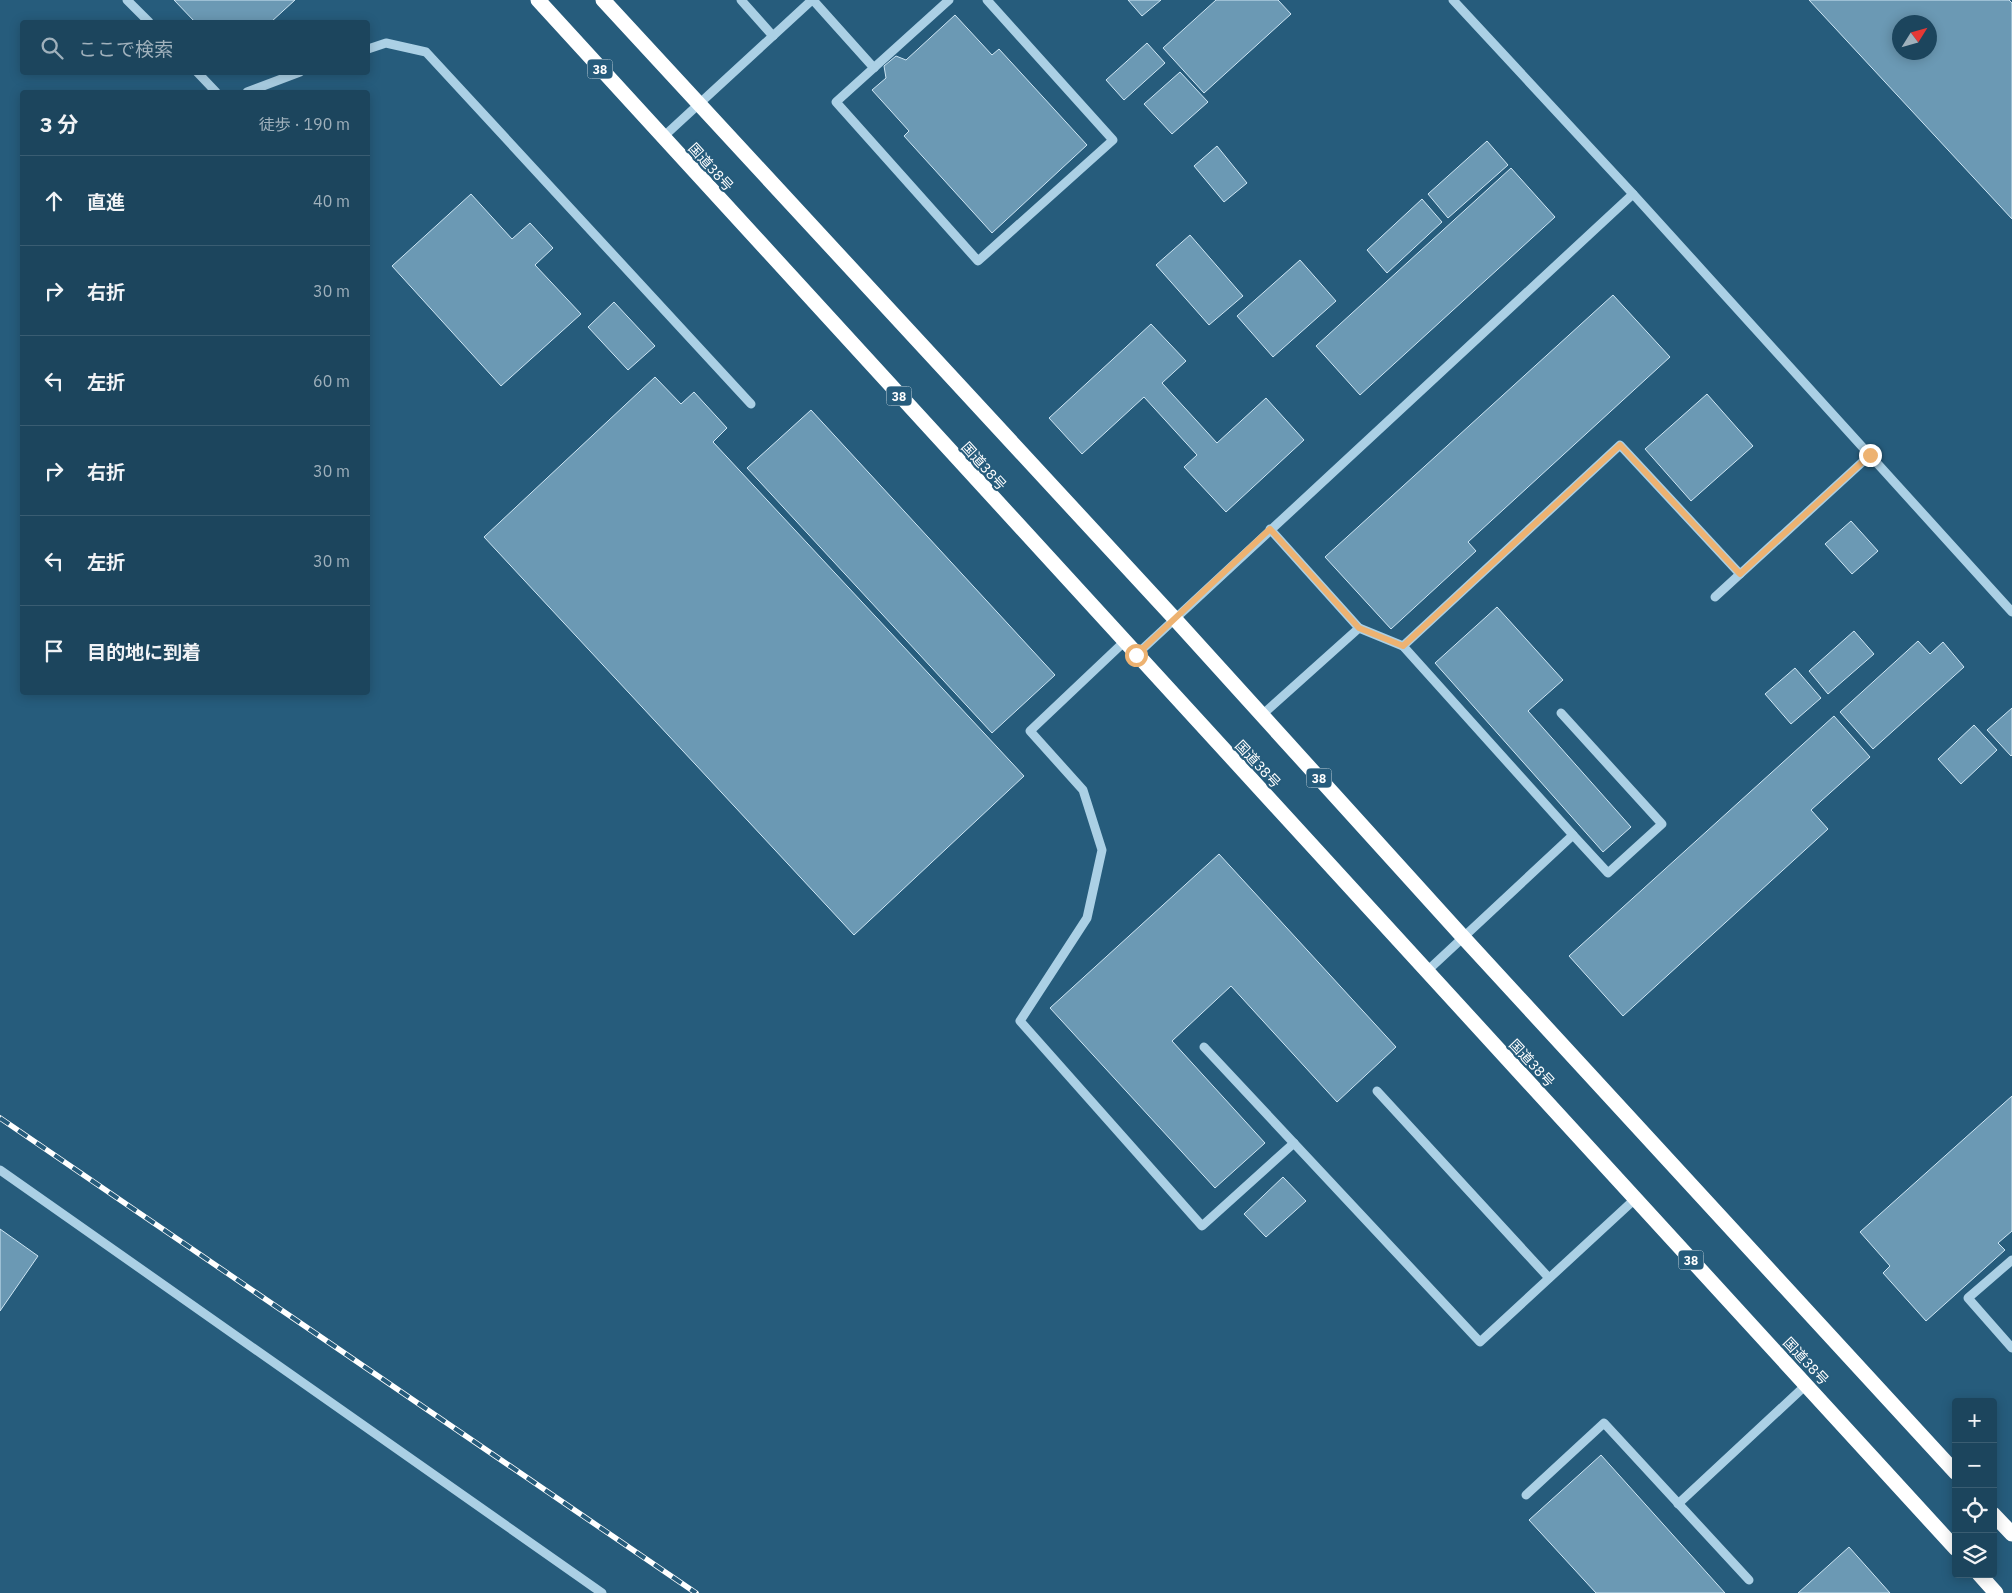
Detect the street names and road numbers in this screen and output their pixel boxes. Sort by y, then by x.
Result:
road number: 38 [588,60,612,78]
street label: 国道38号 [685,139,737,195]
road number: 38 [886,386,912,406]
street label: 国道38号 [958,438,1010,494]
street label: 国道38号 [1231,736,1285,792]
road number: 38 [1306,768,1332,788]
street label: 国道38号 [1505,1035,1559,1091]
road number: 38 [1678,1250,1704,1270]
street label: 国道38号 [1779,1333,1833,1389]

